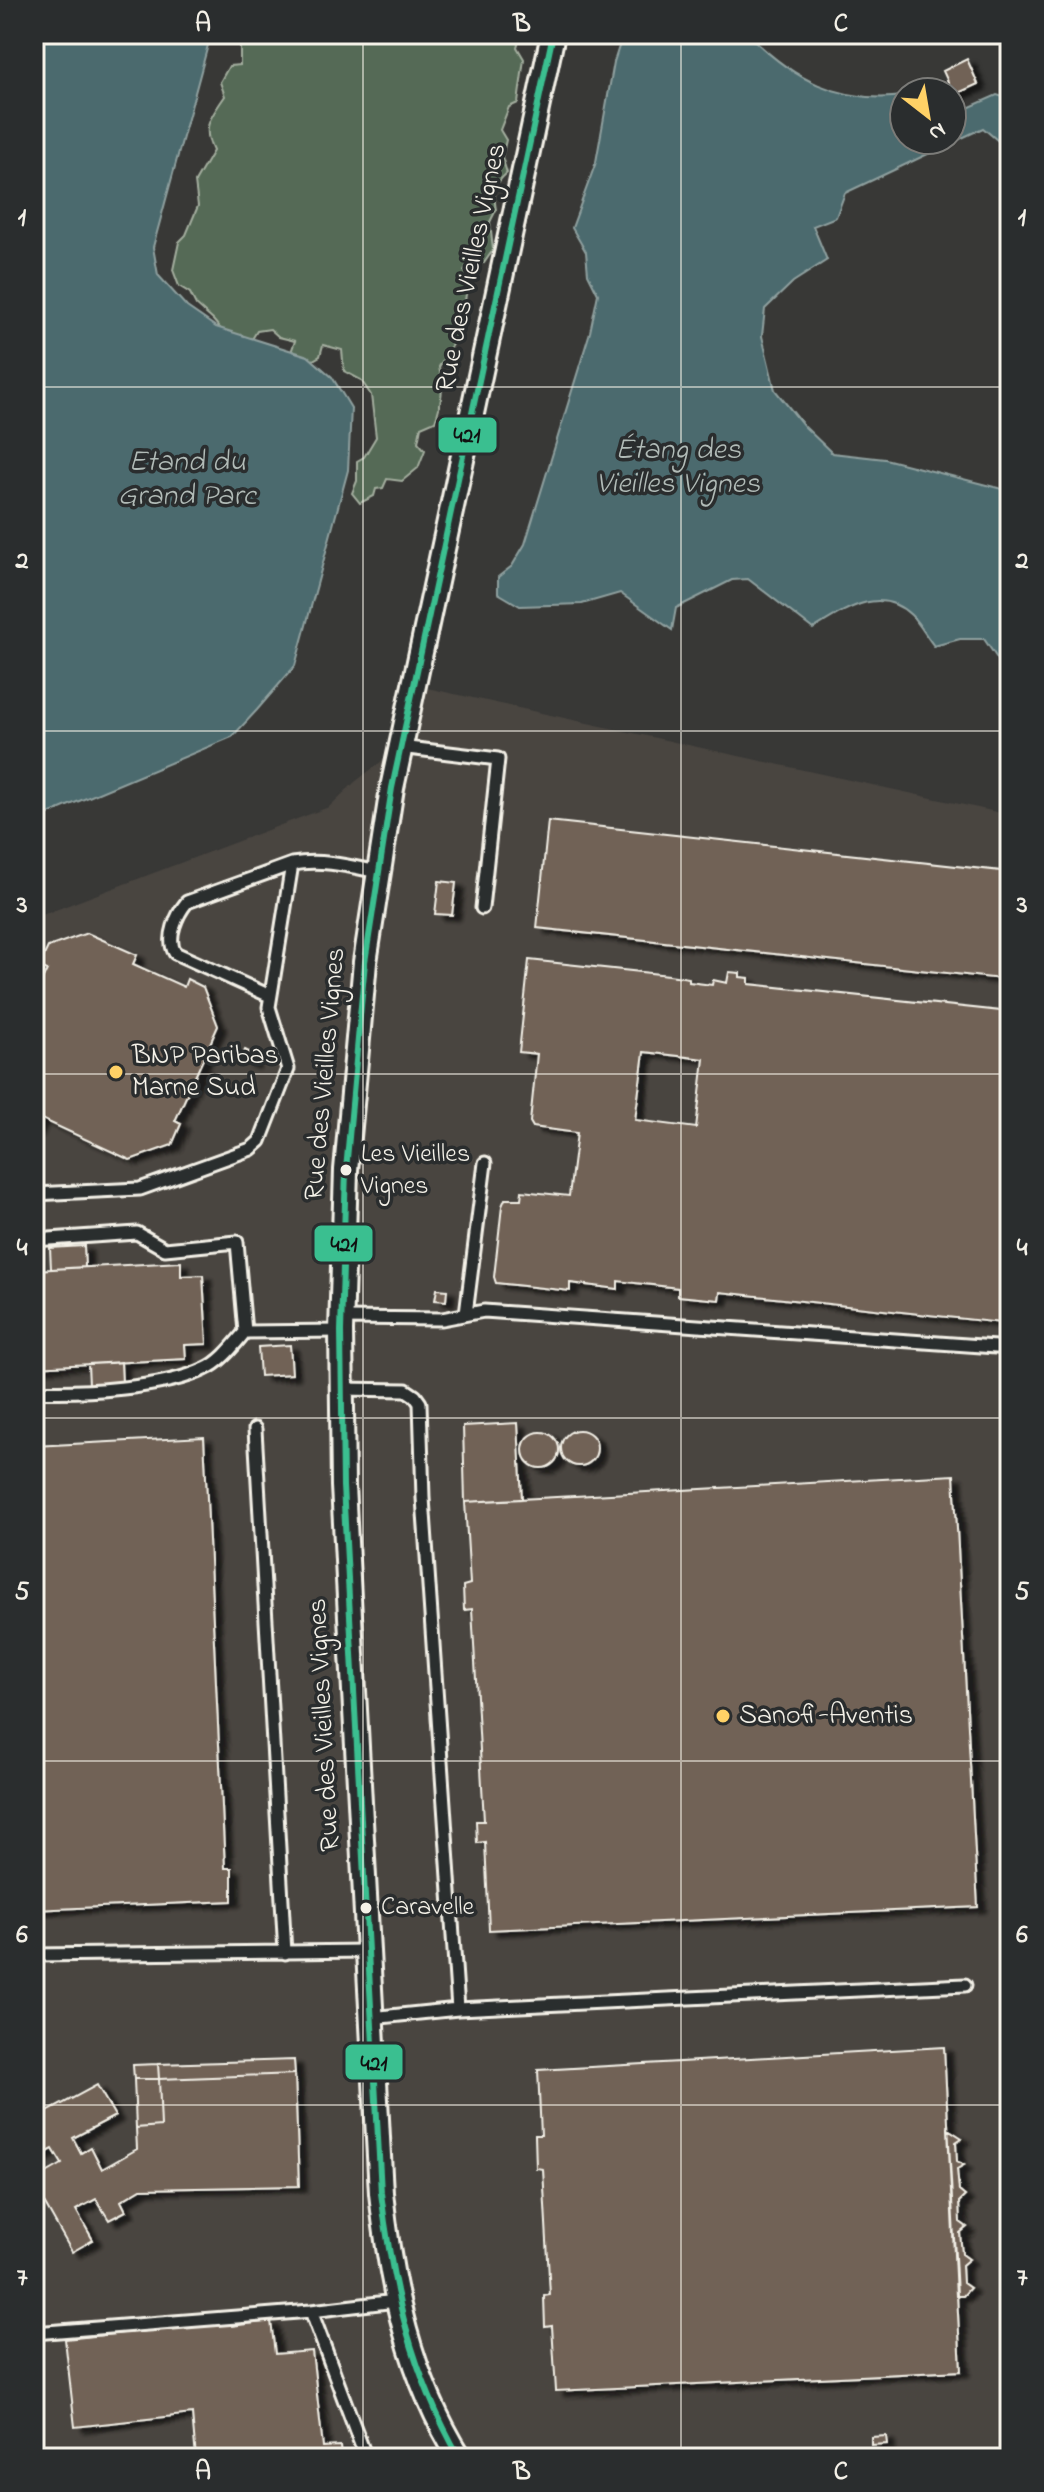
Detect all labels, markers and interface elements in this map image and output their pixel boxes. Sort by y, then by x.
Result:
text: A [195,6,211,44]
text: B [512,6,531,44]
text: C [834,6,848,44]
north arrow [888,76,968,156]
text: N [922,113,951,148]
street label: Rue des Vieilles Vignes [426,140,518,396]
text: 1 [18,200,27,238]
text: 1 [1018,200,1027,238]
line badge: 421 [437,416,498,454]
text: 421 [454,421,481,453]
water label: Étang des Vieilles Vignes [596,429,761,507]
water label: Etand du Grand Parc [118,441,258,519]
text: 2 [15,543,29,581]
text: 2 [1015,543,1029,581]
text: 3 [16,887,28,925]
text: 3 [1016,887,1028,925]
street label: Rue des Vieilles Vignes [295,946,357,1202]
place label: BNP Paribas Marne Sud [131,1036,279,1109]
marker: BNP Paribas Marne Sud [107,1063,125,1081]
place label: Les Vieilles Vignes [360,1136,470,1206]
marker: Les Vieilles Vignes [338,1162,354,1178]
line badge: 421 [313,1224,374,1263]
text: 4 [17,1230,28,1268]
text: 421 [331,1230,358,1262]
text: 4 [1017,1230,1028,1268]
text: 5 [15,1574,30,1612]
text: 5 [1015,1574,1030,1612]
street label: Rue des Vieilles Vignes [298,1597,352,1853]
place label: Sanofi-Aventis [739,1696,913,1737]
marker: Sanofi-Aventis [714,1707,732,1725]
place label: Caravelle [381,1889,475,1927]
marker: Caravelle [358,1900,374,1916]
text: 6 [16,1917,28,1955]
text: 6 [1016,1917,1028,1955]
line badge: 421 [344,2043,404,2081]
text: 421 [361,2049,388,2081]
text: 7 [17,2260,28,2298]
text: 7 [1017,2260,1028,2298]
text: A [195,2454,211,2492]
text: B [512,2454,531,2492]
text: C [834,2454,848,2492]

